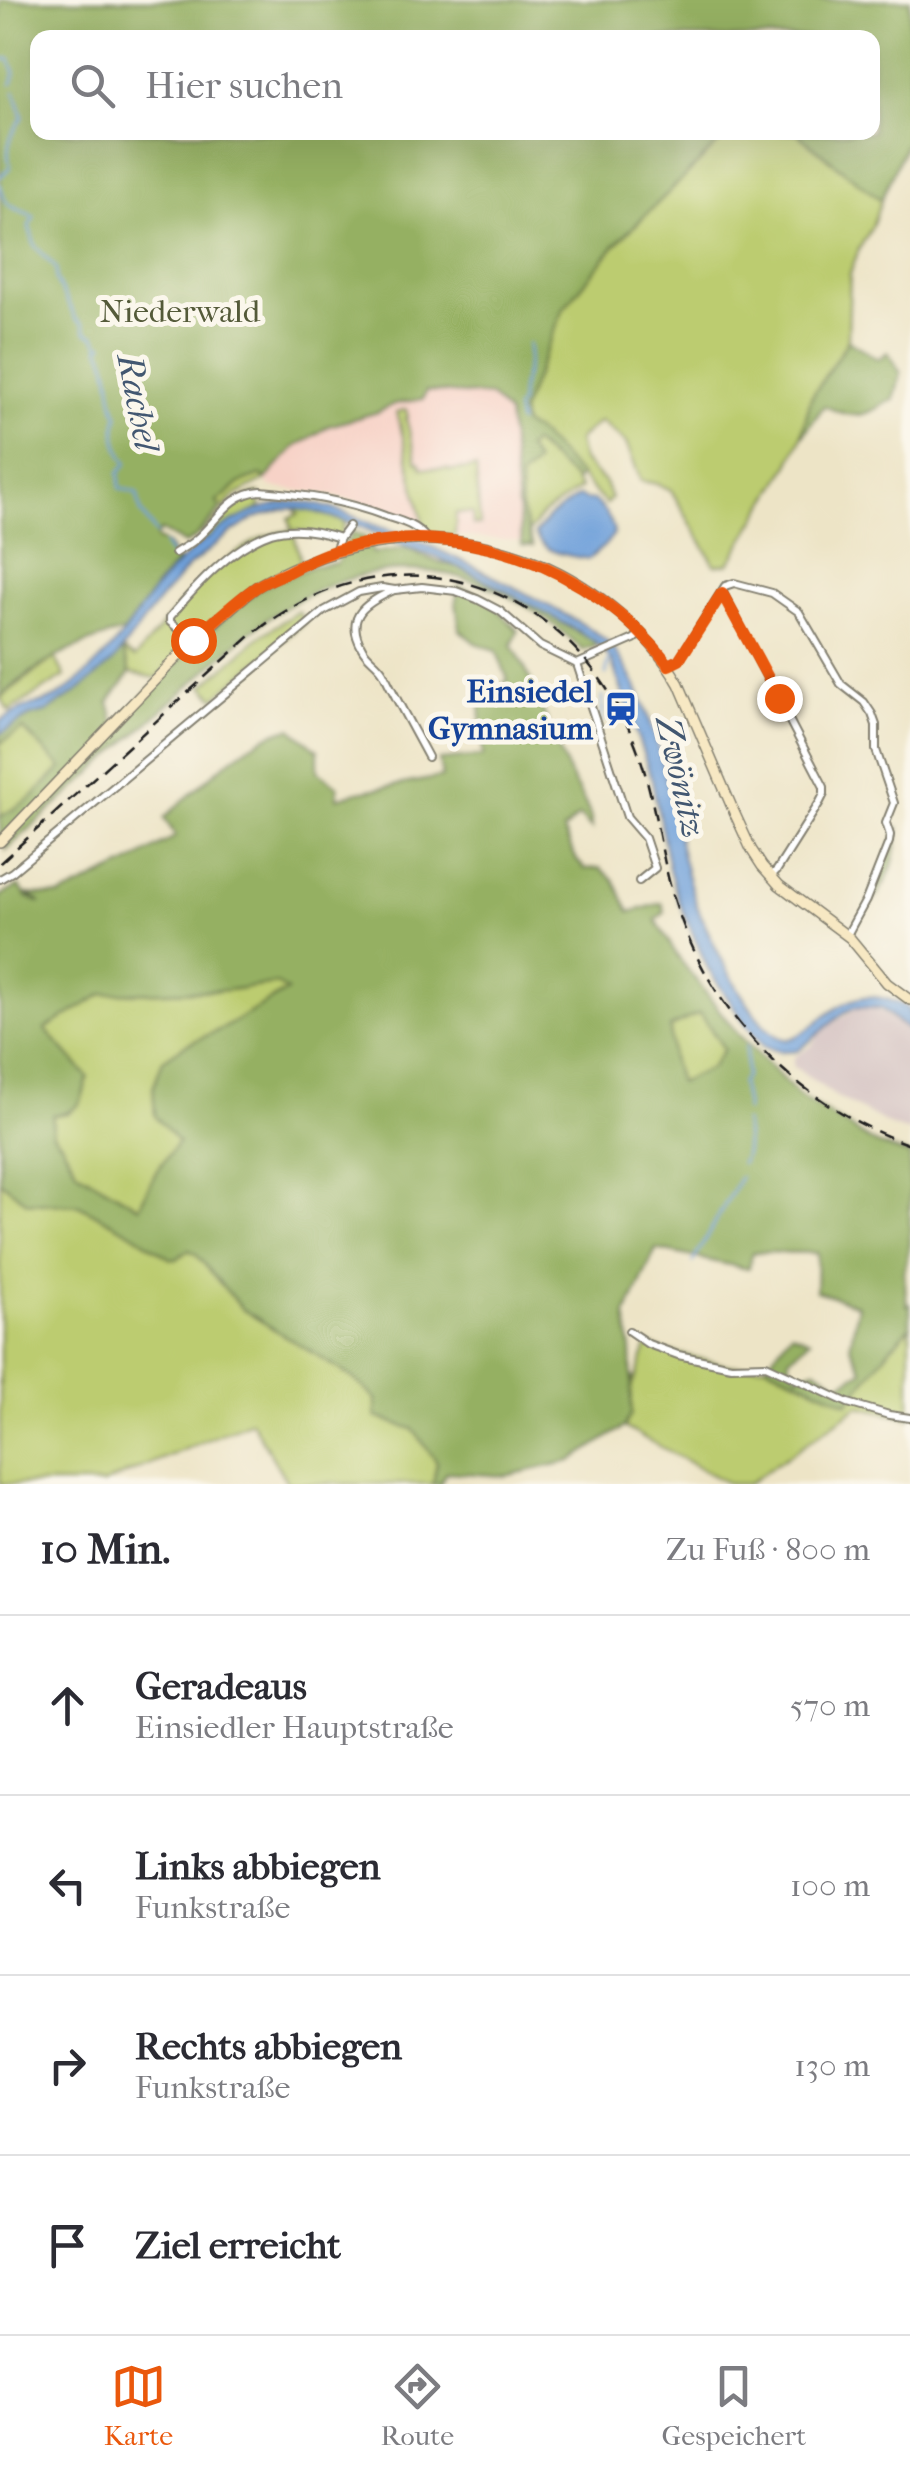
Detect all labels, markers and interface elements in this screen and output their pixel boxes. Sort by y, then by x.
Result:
search box [30,30,880,140]
icon: search [65,58,120,113]
text: Hier suchen [145,63,343,108]
park label: Niederwald [100,293,261,330]
water label: Rachel [108,348,168,457]
route start [171,618,217,664]
place label: Einsiedel Gymnasium [428,673,593,747]
route end [757,676,803,722]
station icon: Einsiedel Gymnasium [602,690,640,728]
water label: Zwönitz [647,711,715,841]
text: 10 Min. [40,1525,170,1574]
text: Zu Fuß · 800 m [666,1531,870,1568]
text: Geradeaus [135,1664,307,1709]
icon: ahead [40,1678,95,1733]
text: 570 m [790,1687,870,1724]
text: Einsiedler Hauptstraße [135,1709,454,1746]
text: Links abbiegen [135,1844,381,1889]
icon: left [40,1858,95,1913]
text: 100 m [790,1867,870,1904]
text: Funkstraße [135,1889,290,1926]
text: Rechts abbiegen [135,2024,402,2069]
icon: right [40,2038,95,2093]
text: 130 m [794,2047,870,2084]
text: Funkstraße [135,2069,290,2106]
icon: arrive [40,2218,95,2273]
text: Ziel erreicht [135,2223,341,2268]
tab: Karte [104,2359,173,2452]
tab: Route [381,2359,454,2452]
tab: Gespeichert [661,2359,806,2452]

